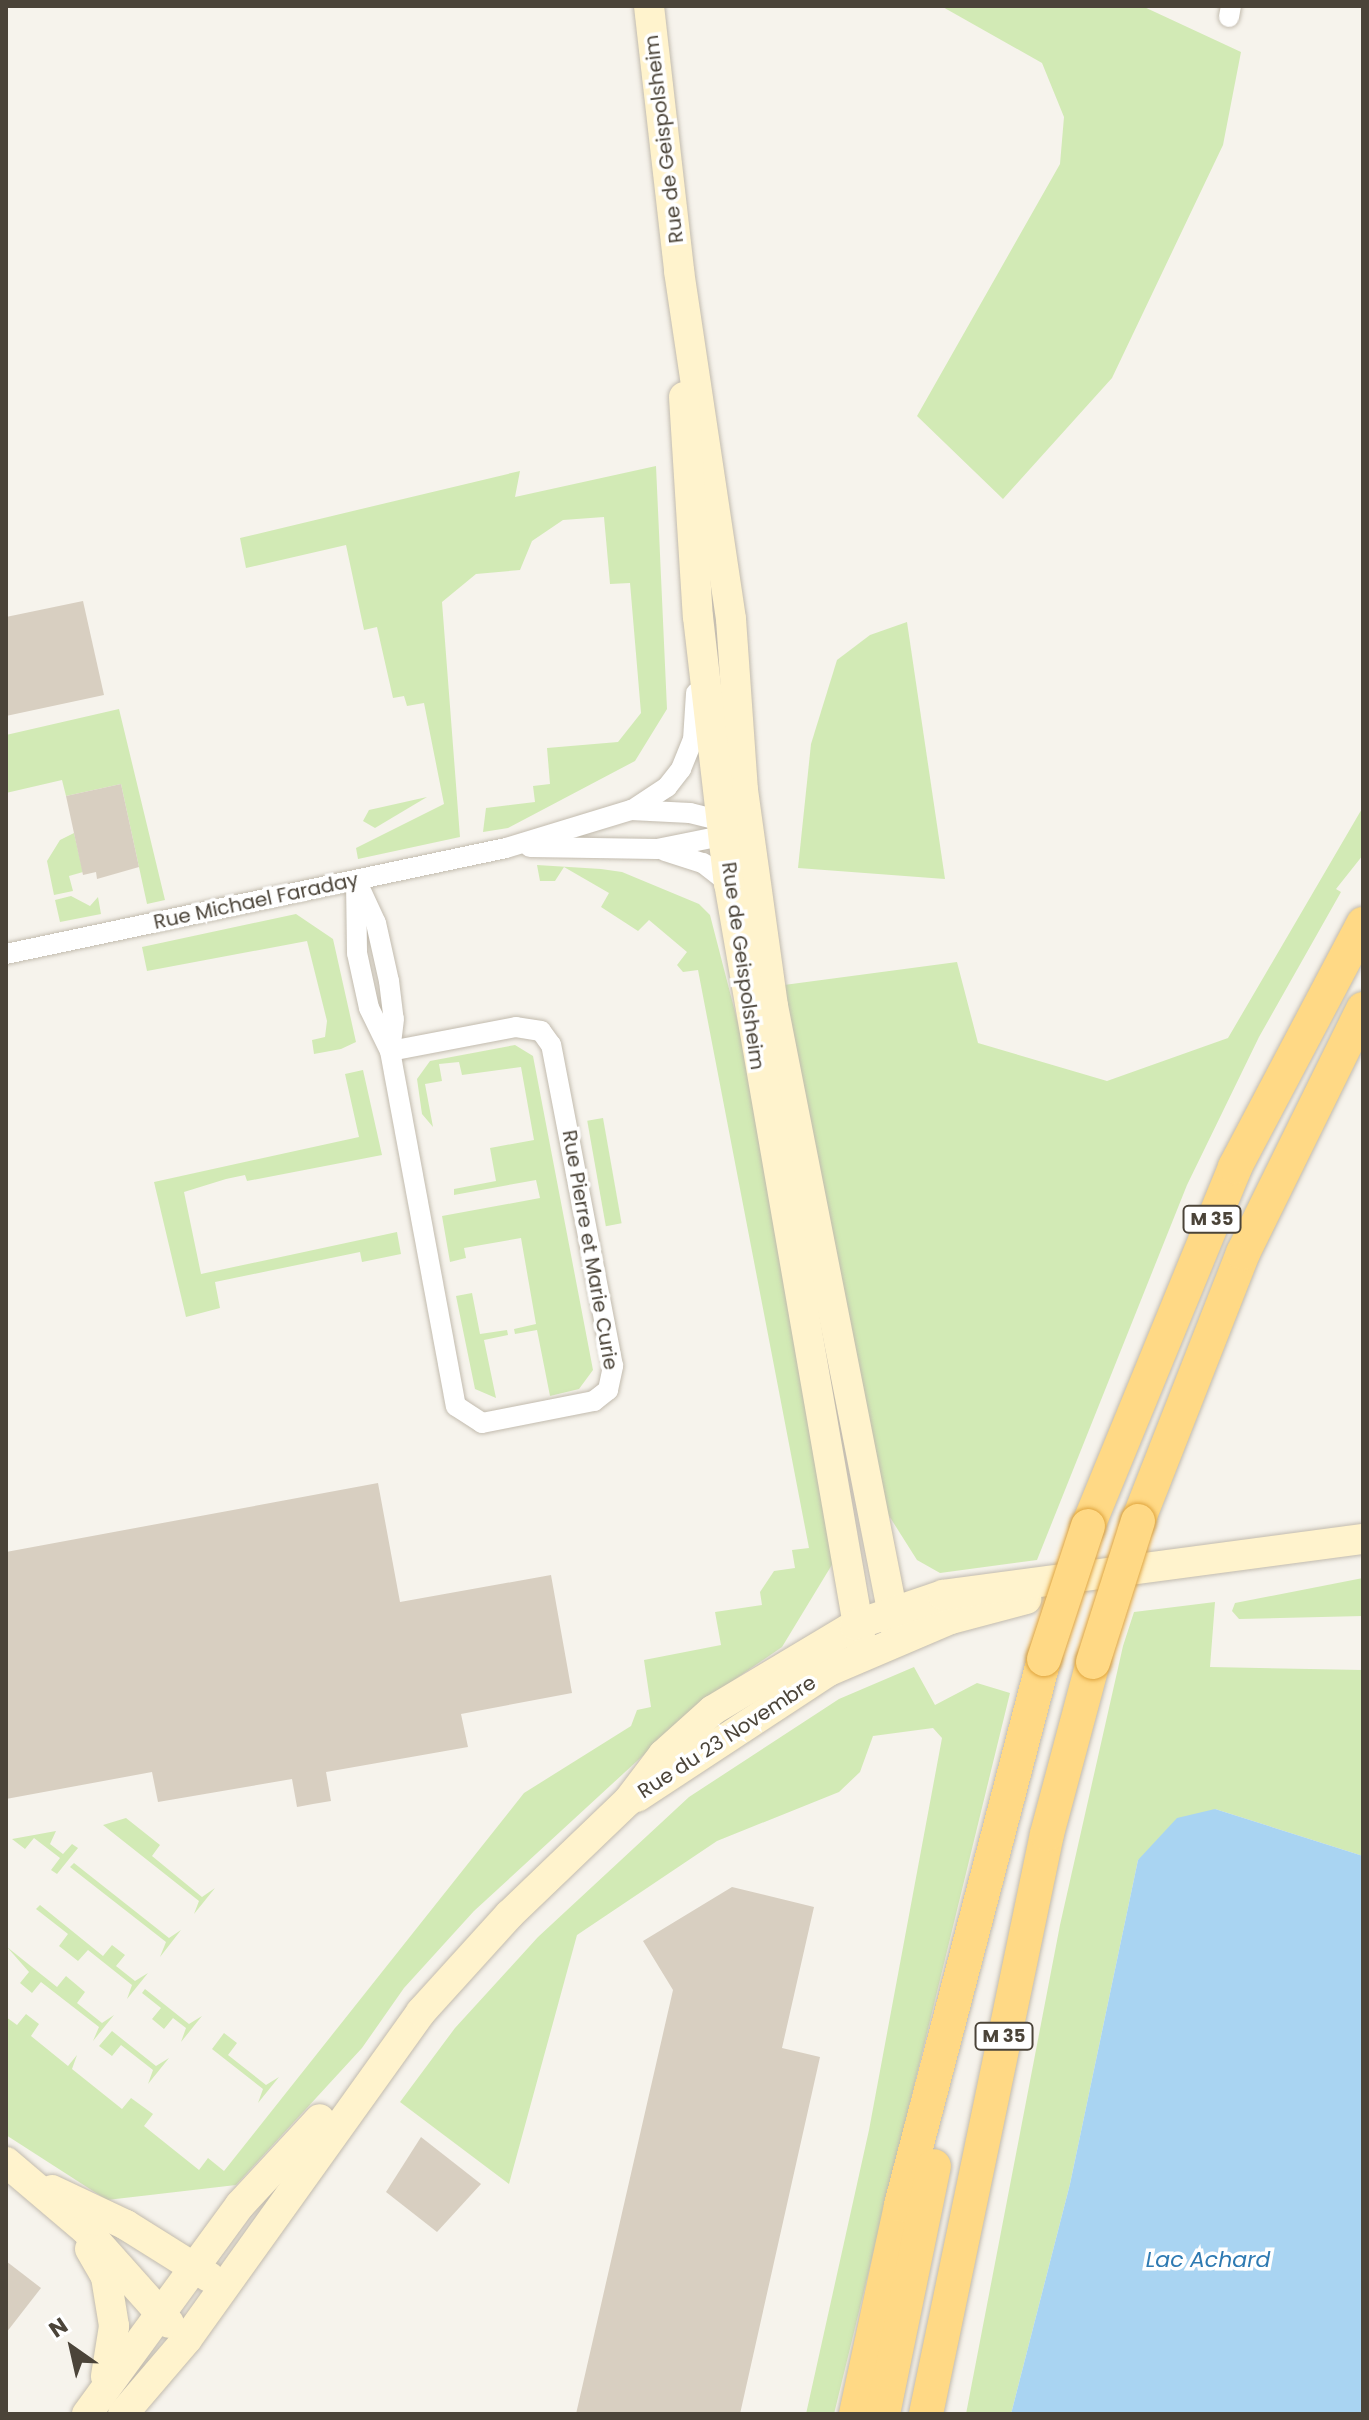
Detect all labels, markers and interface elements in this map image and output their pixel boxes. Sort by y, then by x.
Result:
street label: Rue de Geispolsheim [639,33,689,245]
street label: Rue de Geispolsheim [717,861,769,1071]
street label: Rue Michael Faraday [151,868,361,934]
street label: Rue Pierre et Marie Curie [557,1128,623,1372]
road number: M 35 [1182,1205,1242,1233]
street label: Rue du 23 Novembre [633,1670,821,1804]
road number: M 35 [974,2022,1034,2050]
water label: Lac Achard [1146,2247,1270,2273]
north arrow [32,2308,112,2388]
text: N [43,2310,74,2345]

